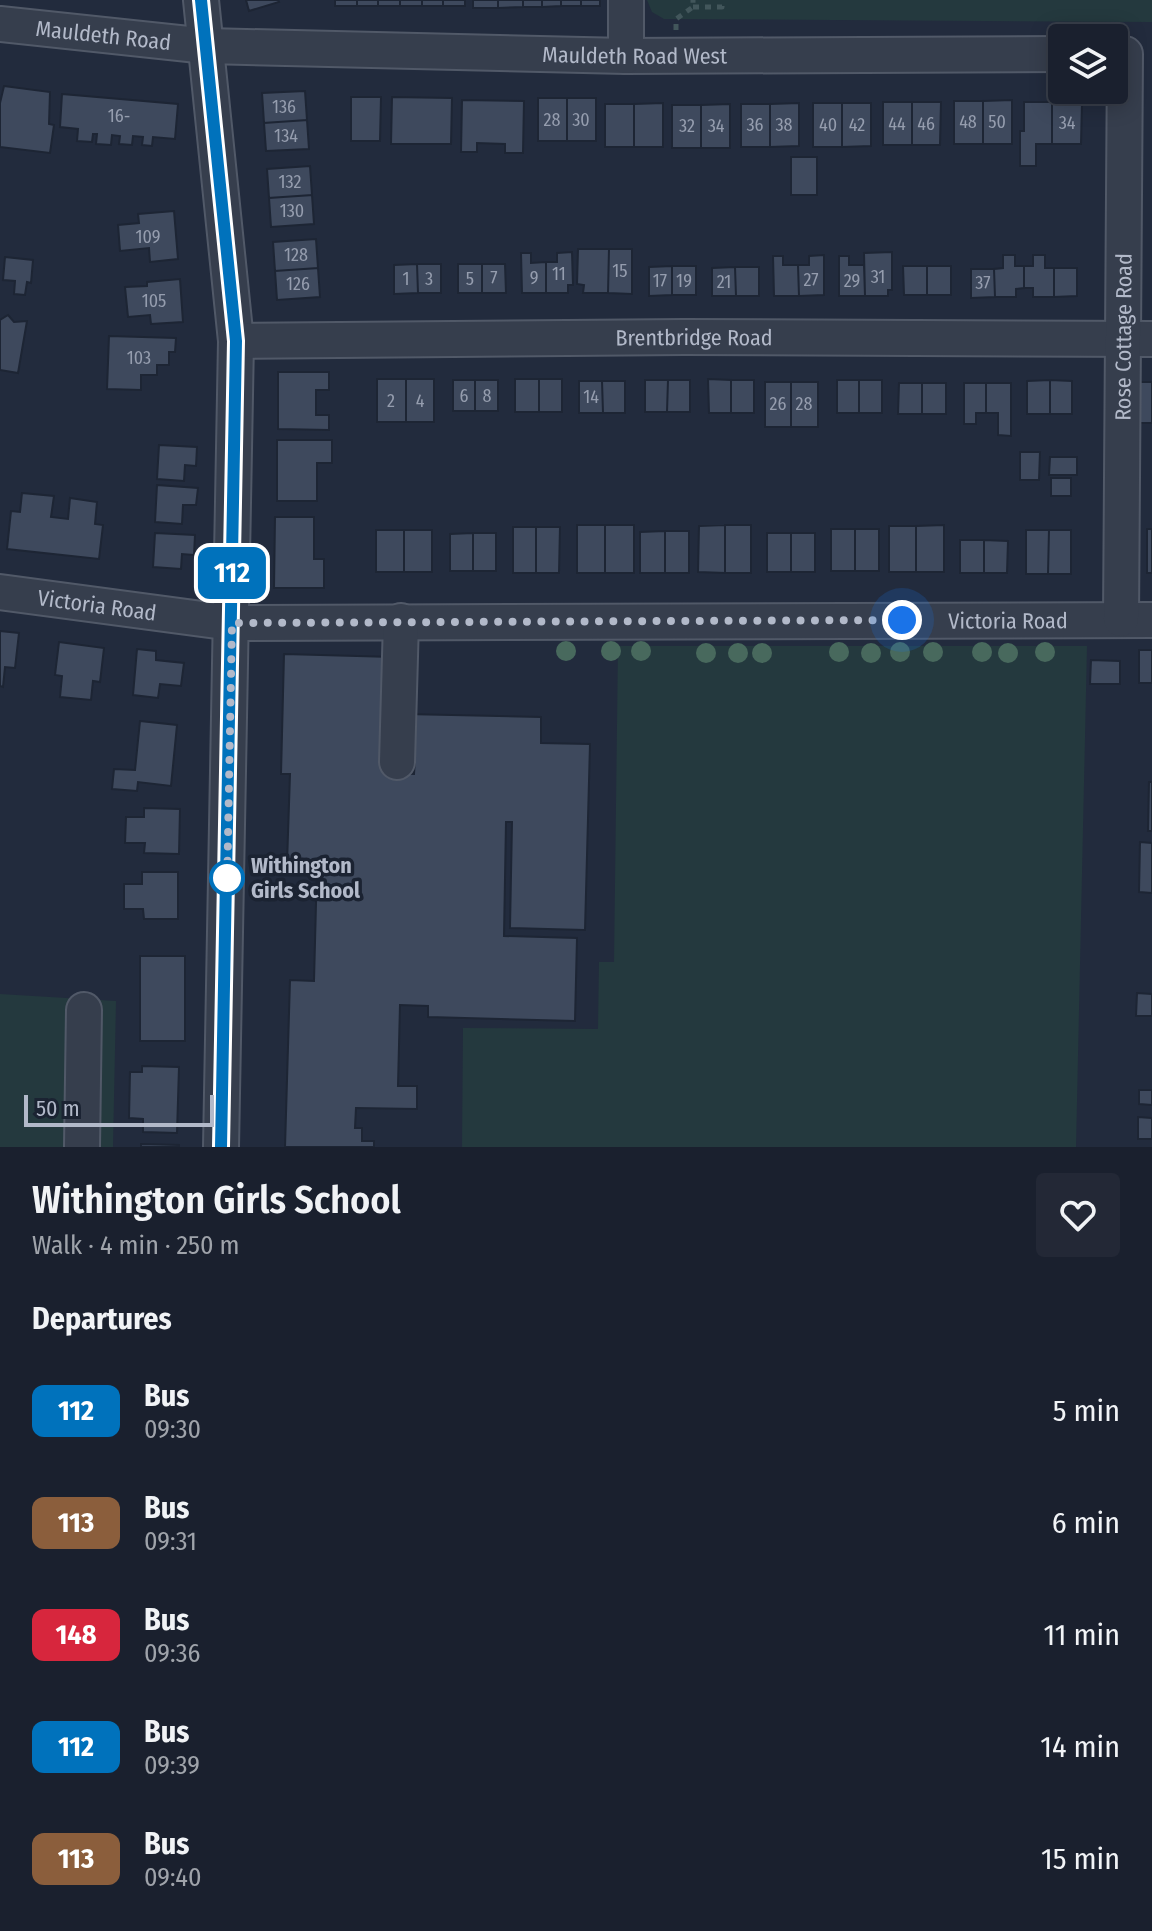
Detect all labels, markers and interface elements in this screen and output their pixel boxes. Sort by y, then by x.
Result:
street label: Mauldeth Road [34,14,172,56]
map controls [1048,24,1128,104]
button: layers [1048,24,1128,104]
street label: Mauldeth Road West [542,41,728,70]
house number: 136 [272,96,296,118]
house number: 16- [108,105,130,127]
house number: 28 [544,109,560,131]
house number: 30 [572,109,590,131]
house number: 48 [959,111,977,133]
house number: 50 [988,111,1006,133]
house number: 34 [1059,112,1076,134]
house number: 44 [888,113,906,135]
house number: 46 [917,113,935,135]
house number: 36 [746,114,764,136]
house number: 38 [775,114,793,136]
house number: 40 [819,114,837,136]
house number: 42 [849,114,865,136]
house number: 32 [679,115,695,137]
house number: 34 [708,115,725,137]
house number: 134 [274,125,298,147]
house number: 132 [279,171,302,193]
house number: 130 [280,200,304,222]
house number: 109 [135,226,161,248]
house number: 128 [284,244,308,266]
street label: Rose Cottage Road [1109,253,1137,421]
house number: 15 [612,260,628,282]
house number: 11 [552,263,566,285]
house number: 31 [871,266,885,288]
house number: 7 [490,267,498,289]
house number: 9 [530,267,538,289]
house number: 1 [402,268,410,290]
house number: 3 [425,268,433,290]
house number: 5 [466,268,474,290]
house number: 27 [803,269,819,291]
house number: 17 [653,270,667,292]
house number: 19 [676,270,692,292]
house number: 29 [844,270,860,292]
house number: 21 [717,271,731,293]
house number: 37 [975,272,991,294]
house number: 126 [286,273,310,295]
house number: 105 [142,290,166,312]
street label: Brentbridge Road [615,323,773,351]
house number: 103 [127,347,151,369]
house number: 6 [460,385,469,407]
house number: 8 [483,385,492,407]
house number: 14 [583,386,599,408]
house number: 2 [387,390,395,412]
house number: 4 [416,390,425,412]
house number: 26 [770,393,787,415]
house number: 28 [796,393,812,415]
line badge: 112 [186,547,278,599]
text: 112 [214,556,250,589]
street label: Victoria Road [36,584,158,626]
your location [882,600,922,640]
street label: Victoria Road [948,607,1068,634]
place label: Withington Girls School [251,852,361,904]
marker: Withington Girls School [210,861,244,895]
scale bar [24,1091,214,1127]
text: 50 m [36,1095,80,1122]
button: heart [1036,1173,1120,1257]
text: Withington Girls School [32,1177,401,1223]
text: Walk · 4 min · 250 m [32,1230,240,1261]
text: Departures [32,1301,172,1337]
text: Bus [144,1378,189,1414]
text: 5 min [1053,1393,1120,1429]
text: 112 [58,1394,94,1427]
text: 09:30 [144,1414,201,1445]
text: Bus [144,1490,189,1526]
text: 6 min [1052,1505,1120,1541]
text: 113 [58,1506,94,1539]
text: 09:31 [144,1526,197,1557]
text: Bus [144,1602,189,1638]
text: 11 min [1044,1617,1120,1653]
text: 148 [55,1618,97,1651]
text: 09:36 [144,1638,200,1669]
text: Bus [144,1714,189,1750]
text: 14 min [1040,1729,1120,1765]
text: 112 [58,1730,94,1763]
text: 09:39 [144,1750,200,1781]
text: Bus [144,1826,189,1862]
text: 15 min [1041,1841,1120,1877]
text: 113 [58,1842,94,1875]
text: 09:40 [144,1862,202,1893]

